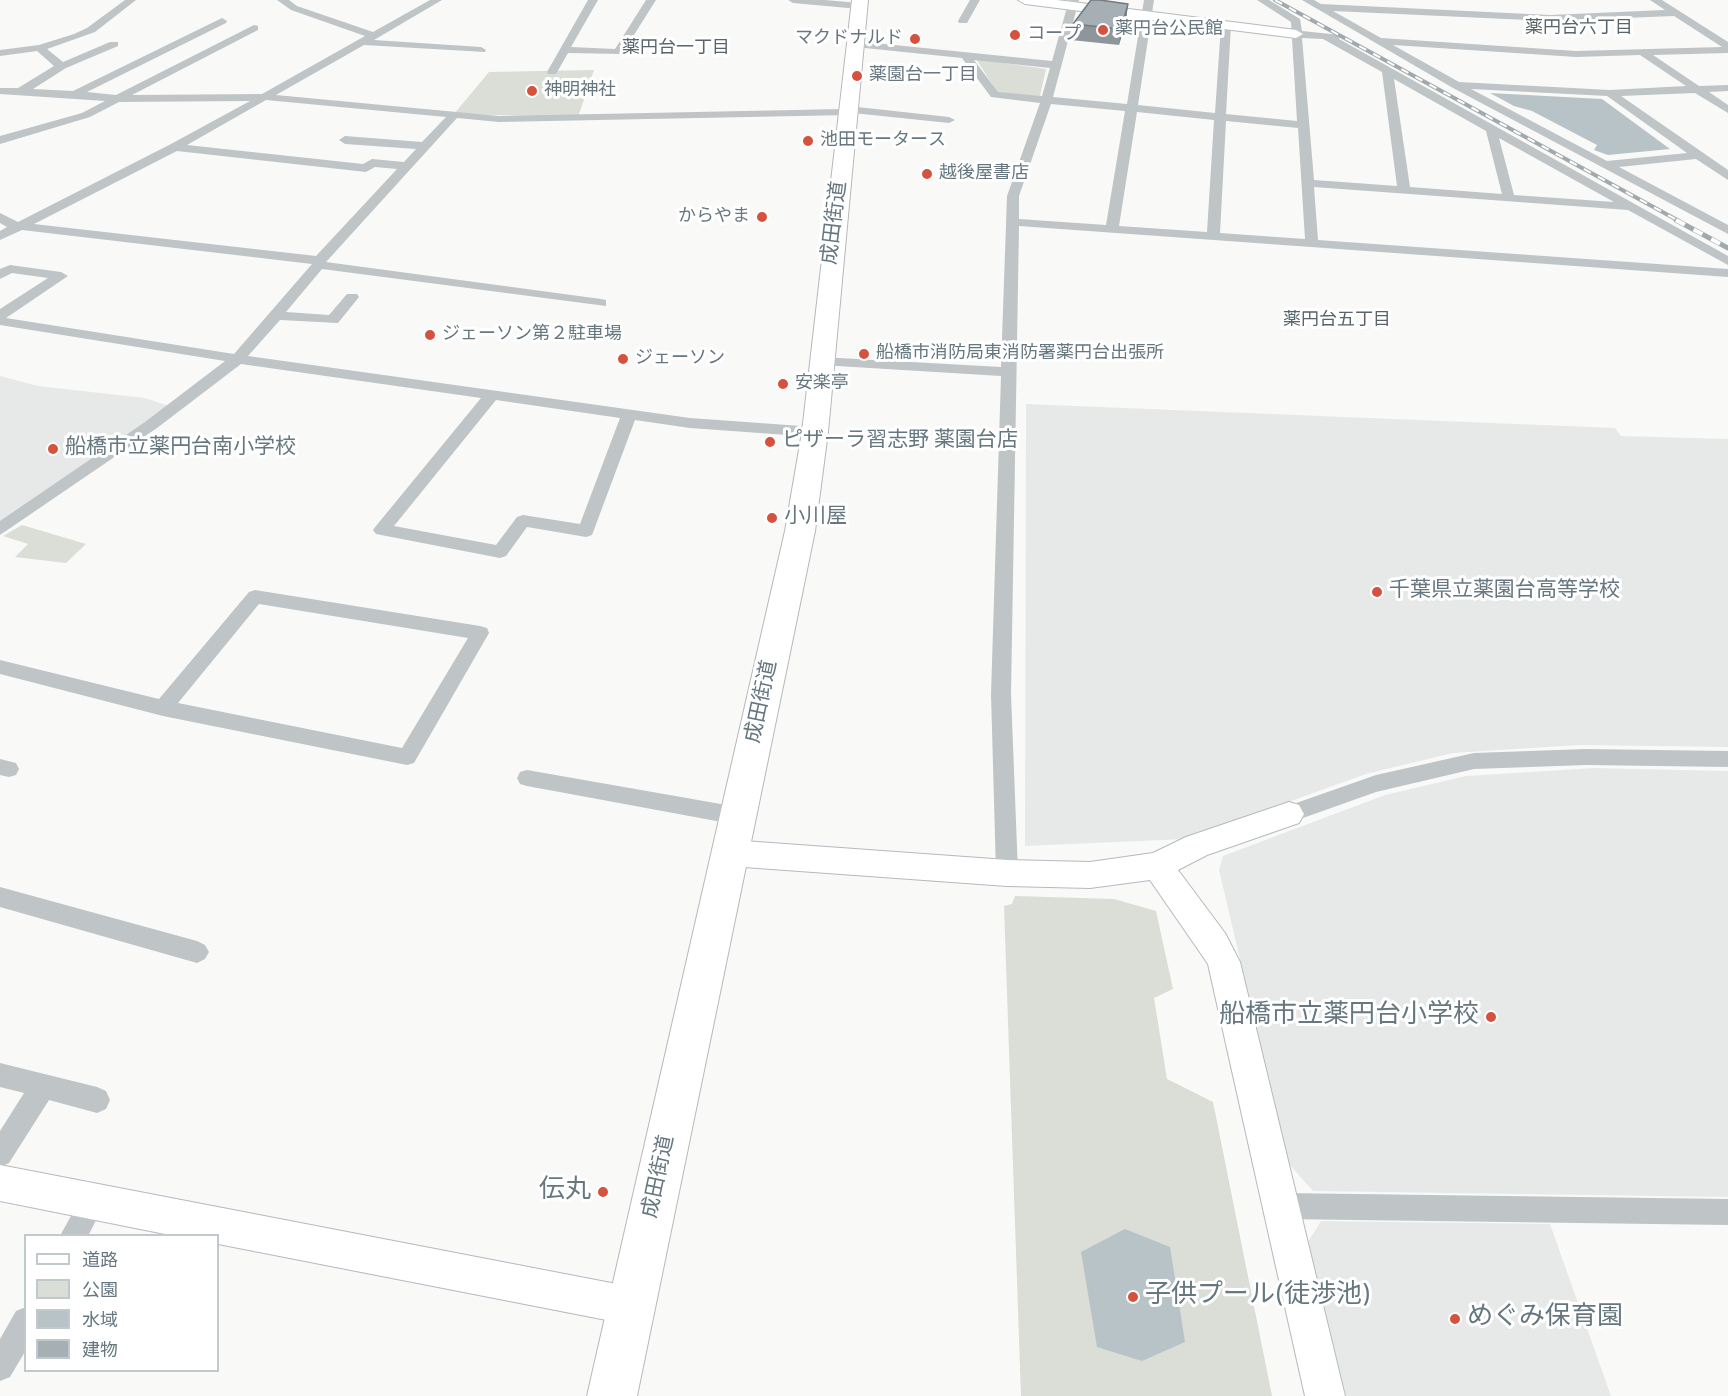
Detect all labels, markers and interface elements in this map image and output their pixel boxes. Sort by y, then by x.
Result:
district label: 薬円台六丁目 [1525,18,1633,40]
place label: 薬円台公民館 [1115,19,1223,41]
marker: 薬円台公民館 [1096,23,1110,37]
place label: コープ [1027,24,1081,46]
place label: マクドナルド [795,28,903,50]
marker: コープ [1008,28,1022,42]
marker: マクドナルド [908,32,922,46]
district label: 薬円台一丁目 [622,38,730,60]
place label: 薬園台一丁目 [869,65,977,87]
marker: 薬園台一丁目 [850,69,864,83]
place label: 神明神社 [544,80,616,102]
marker: 神明神社 [525,84,539,98]
place label: 池田モータース [820,130,946,152]
marker: 池田モータース [801,134,815,148]
place label: 越後屋書店 [939,163,1029,185]
marker: 越後屋書店 [920,167,934,181]
street label: 成田街道 [818,180,854,266]
place label: からやま [678,206,750,228]
marker: からやま [755,210,769,224]
district label: 薬円台五丁目 [1283,310,1391,332]
place label: ジェーソン第２駐車場 [442,324,622,346]
marker: ジェーソン第２駐車場 [423,328,437,342]
place label: 船橋市消防局東消防署薬円台出張所 [876,343,1164,365]
marker: 船橋市消防局東消防署薬円台出張所 [857,347,871,361]
place label: ジェーソン [635,348,725,370]
marker: ジェーソン [616,352,630,366]
place label: 安楽亭 [795,373,849,395]
marker: 安楽亭 [776,377,790,391]
place label: ピザーラ習志野 薬園台店 [782,429,1018,455]
marker: ピザーラ習志野 薬園台店 [763,435,777,449]
place label: 船橋市立薬円台南小学校 [65,436,296,462]
marker: 船橋市立薬円台南小学校 [46,442,60,456]
place label: 小川屋 [784,505,847,531]
marker: 小川屋 [765,511,779,525]
place label: 千葉県立薬園台高等学校 [1389,579,1620,605]
marker: 千葉県立薬園台高等学校 [1370,585,1384,599]
street label: 成田街道 [742,658,784,746]
place label: 船橋市立薬円台小学校 [1219,1001,1479,1033]
marker: 船橋市立薬円台小学校 [1484,1010,1498,1024]
street label: 成田街道 [639,1133,681,1221]
place label: 伝丸 [539,1176,591,1208]
marker: 伝丸 [596,1185,610,1199]
legend [24,1234,219,1372]
text: 道路 [82,1250,118,1273]
text: 公園 [82,1280,118,1303]
place label: 子供プール(徒渉池) [1145,1281,1371,1313]
marker: 子供プール(徒渉池) [1126,1290,1140,1304]
place label: めぐみ保育園 [1467,1303,1623,1335]
text: 水域 [82,1310,118,1333]
marker: めぐみ保育園 [1448,1312,1462,1326]
text: 建物 [82,1340,118,1363]

